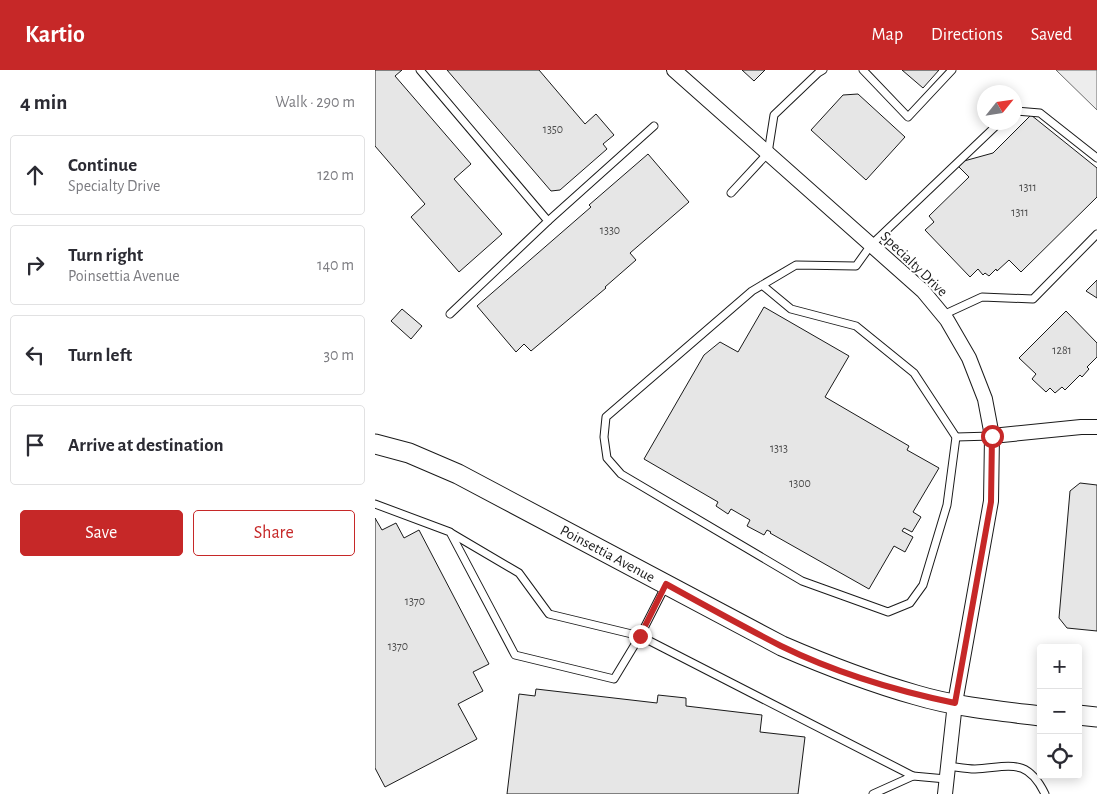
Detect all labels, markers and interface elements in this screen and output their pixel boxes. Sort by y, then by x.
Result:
text: Kartio [25,23,85,47]
text: Map [872,26,903,44]
text: Directions [931,26,1003,44]
text: Saved [1031,26,1072,44]
north arrow [977,85,1022,130]
text: 4 min [20,92,67,113]
text: Walk · 290 m [275,94,355,110]
house number: 1350 [543,123,563,135]
text: Continue [68,156,137,175]
icon: ahead [21,161,49,189]
text: 120 m [317,167,354,183]
text: Specialty Drive [68,178,160,194]
house number: 1311 [1019,181,1037,193]
house number: 1311 [1011,206,1029,218]
house number: 1330 [600,224,620,236]
street label: Specialty Drive [878,229,950,300]
text: Turn right [68,246,143,265]
icon: right [21,251,49,279]
text: 140 m [317,257,354,273]
text: Poinsettia Avenue [68,268,180,284]
icon: left [21,341,49,369]
house number: 1281 [1052,344,1072,356]
text: Turn left [68,346,132,365]
text: 30 m [324,347,354,363]
route start [981,425,1004,448]
icon: arrive [21,431,49,459]
text: Arrive at destination [68,436,224,455]
house number: 1313 [770,442,788,454]
house number: 1300 [789,477,811,489]
button: Save [20,510,183,556]
button: Share [193,510,355,556]
street label: Poinsettia Avenue [558,522,658,585]
house number: 1370 [405,595,425,607]
route end [629,625,652,648]
house number: 1370 [388,640,408,652]
map controls [1037,644,1082,779]
button: + [1037,644,1082,689]
button: − [1037,689,1082,734]
button: locate [1037,734,1082,779]

